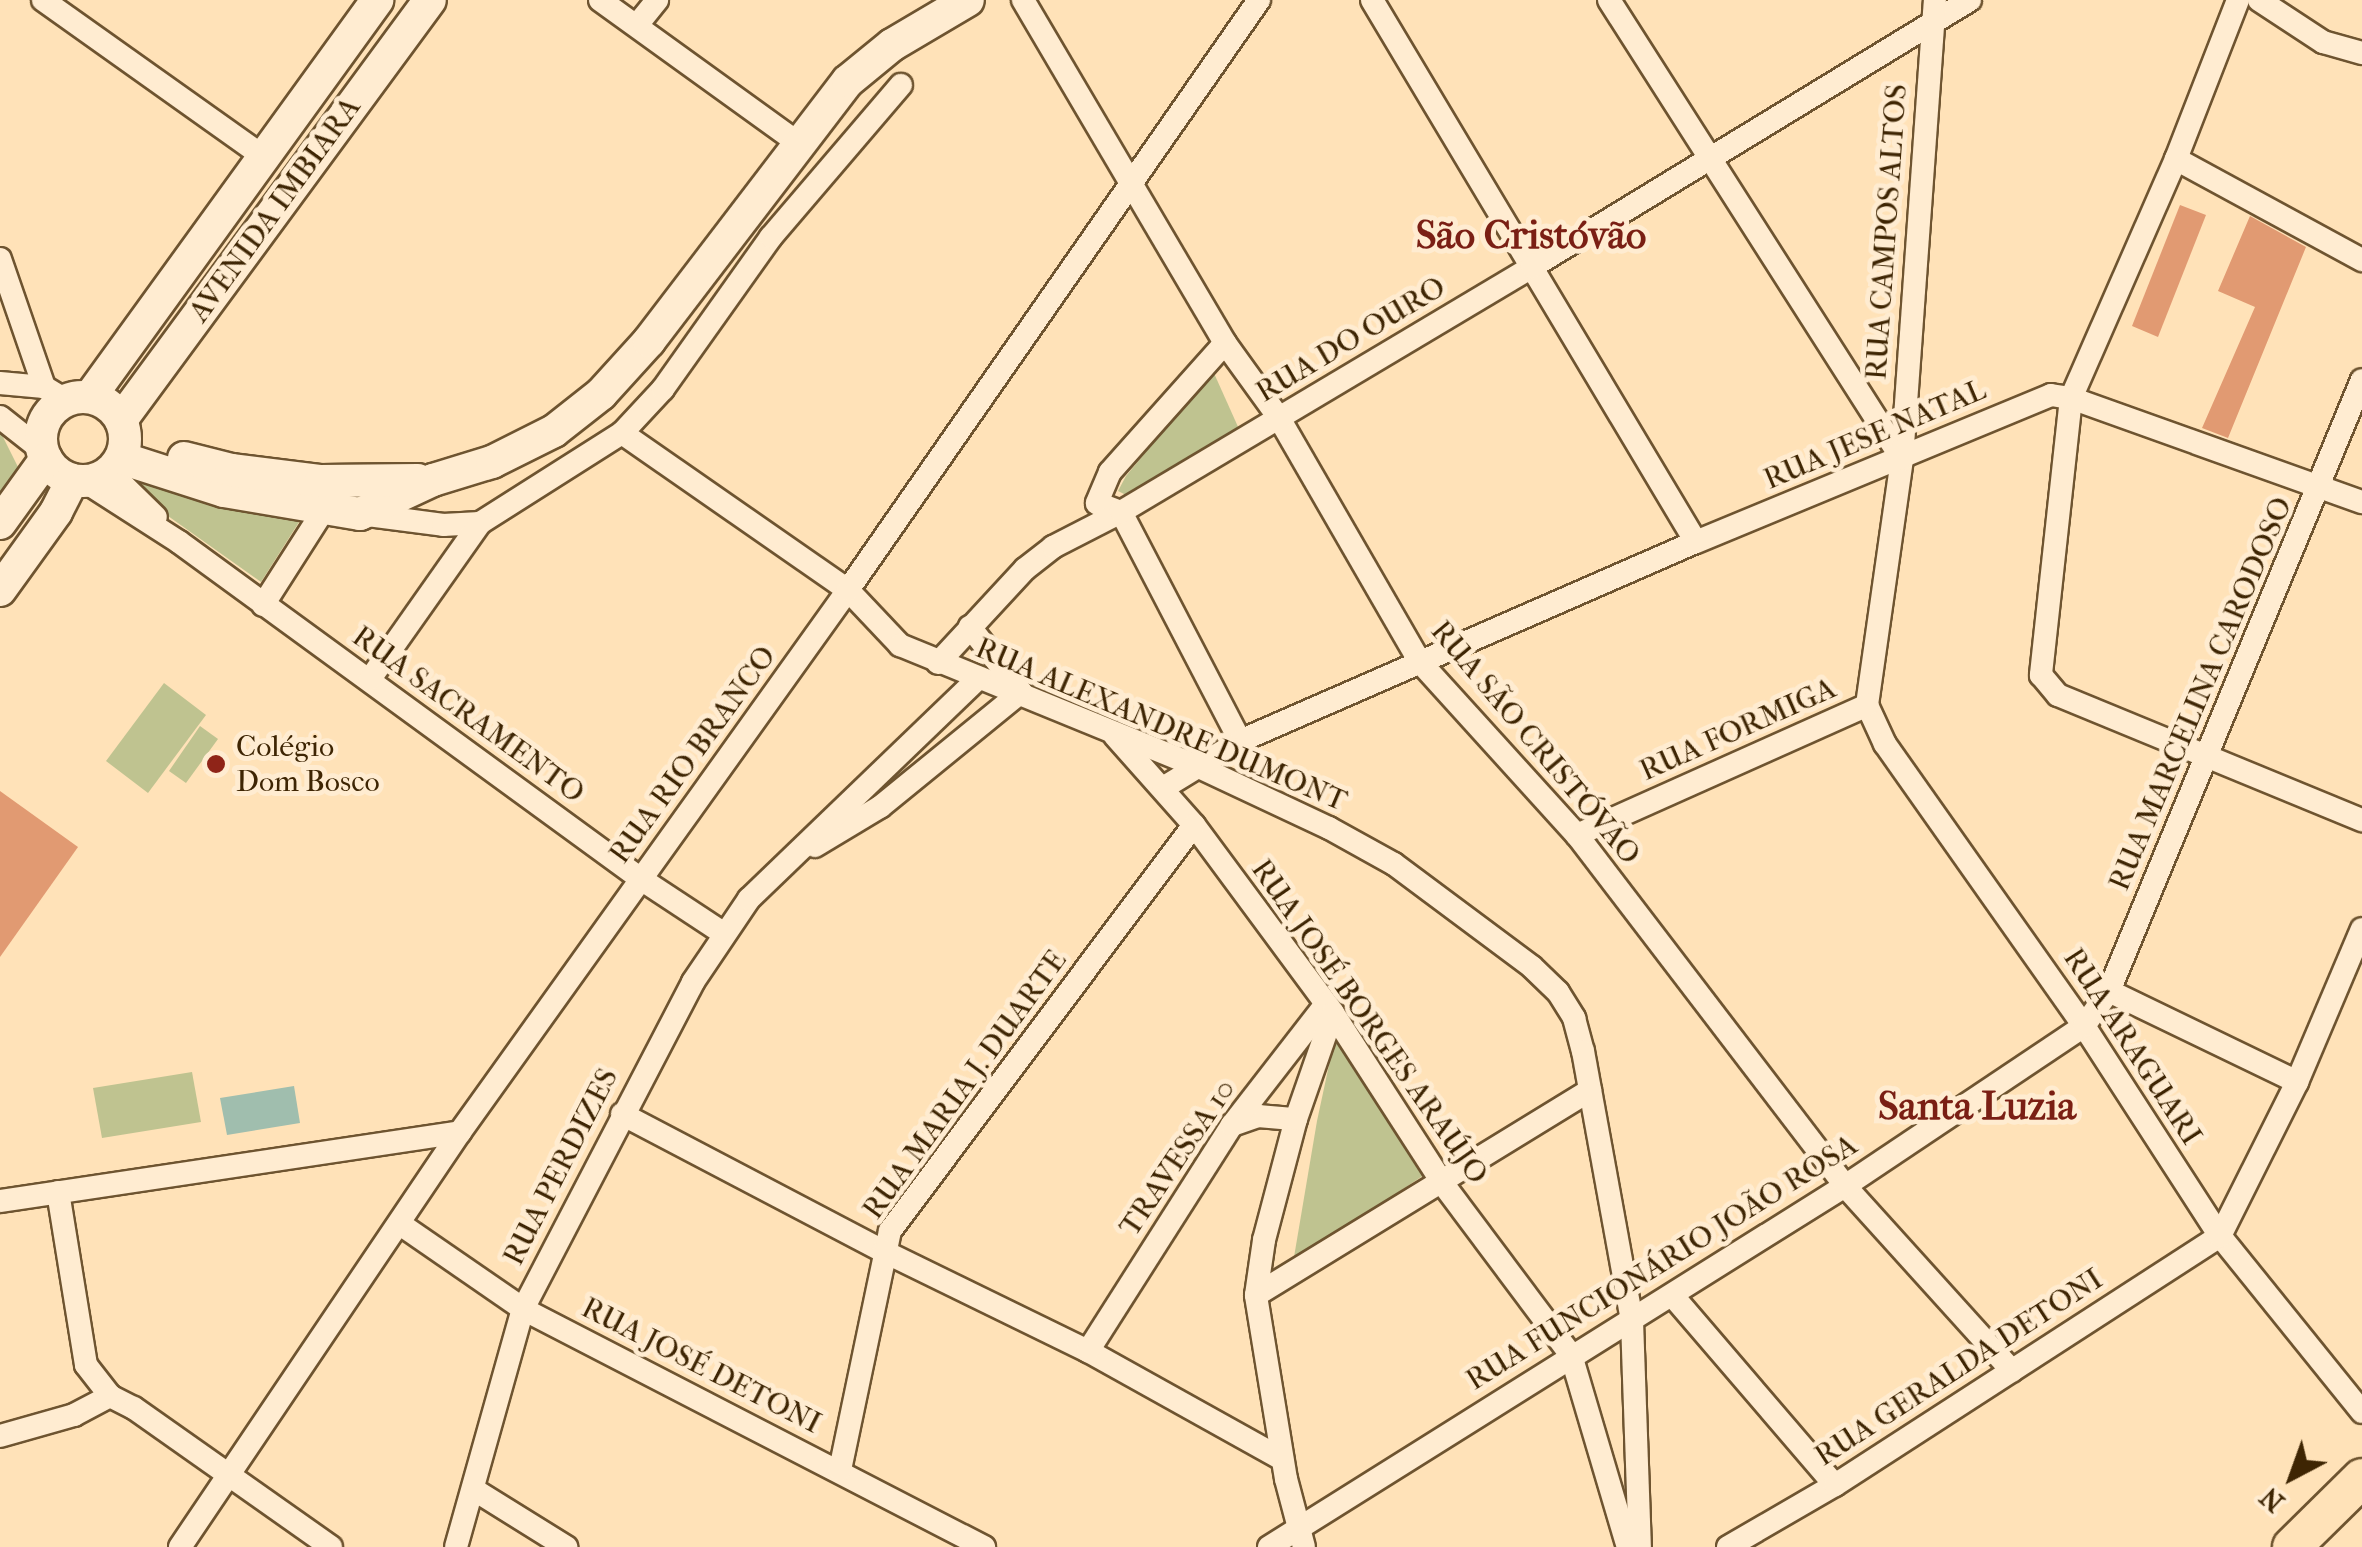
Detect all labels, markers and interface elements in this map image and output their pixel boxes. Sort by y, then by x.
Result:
street label: RUA CAMPOS ALTOS [1859,83,1915,381]
street label: AVENIDA IMBIARA [181,91,369,329]
district label: São Cristóvão [1416,211,1646,259]
street label: RUA DO OURO [1250,269,1452,411]
street label: RUA JESE NATAL [1759,372,1991,498]
street label: RUA MARCELINA CARODOSO [2102,492,2300,896]
street label: RUA SÃO CRISTÓVÃO [1423,614,1647,872]
street label: RUA SACRAMENTO [345,619,591,811]
street label: RUA ALEXANDRE DUMONT [970,630,1352,820]
street label: RUA RIO BRANCO [602,639,784,871]
street label: RUA FORMIGA [1634,671,1842,789]
place label: Colégio Dom Bosco [236,729,380,800]
marker: Colégio Dom Bosco [205,753,227,775]
street label: RUA JOSÉ BORGES ARAÚJO [1243,853,1495,1191]
street label: RUA ARAGUARI [2055,942,2209,1152]
street label: RUA MARIA J. DUARTE [855,944,1075,1226]
street label: RUA PERDIZES [496,1063,626,1271]
street label: TRAVESSA 10 [1112,1073,1244,1243]
district label: Santa Luzia [1878,1082,2076,1130]
street label: RUA FUNCIONÁRIO JOÃO ROSA [1460,1127,1864,1399]
street label: RUA GERALDA DETONI [1808,1262,2110,1474]
street label: RUA JOSÉ DETONI [575,1290,827,1442]
north arrow [2242,1427,2342,1527]
text: N [2253,1481,2291,1519]

